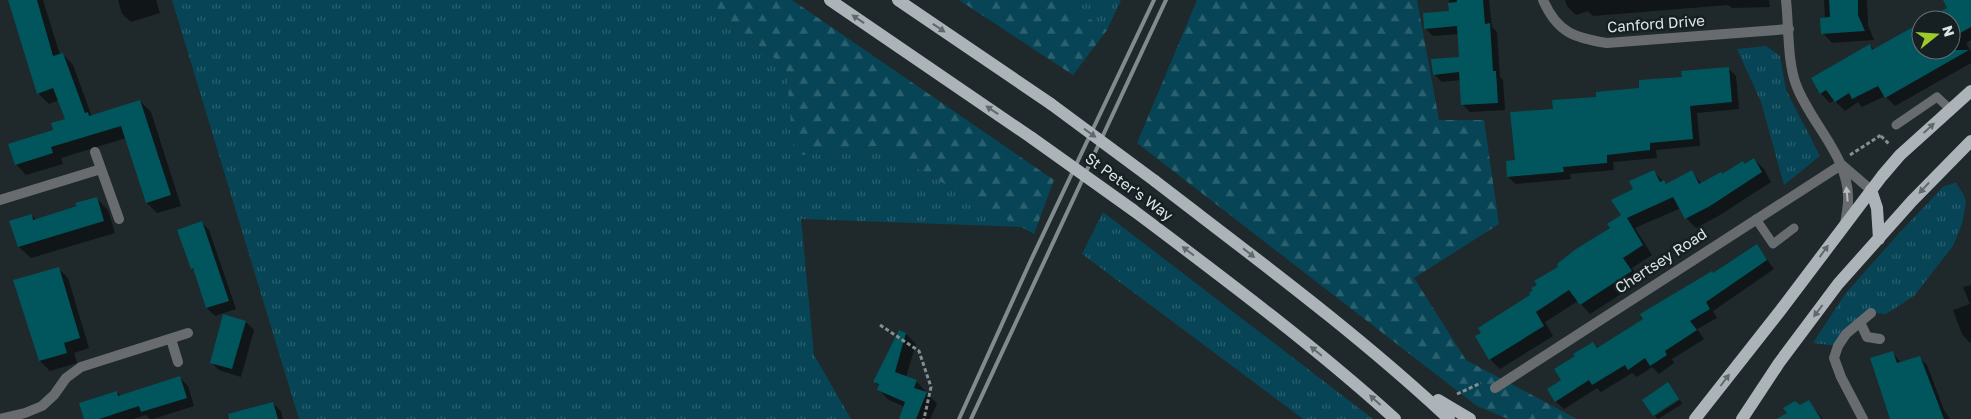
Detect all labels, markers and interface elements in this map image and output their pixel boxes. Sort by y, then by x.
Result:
north arrow [1911,10,1961,60]
street label: Canford Drive [1606,11,1706,35]
one-way arrow [851,14,864,24]
one-way arrow [932,23,945,33]
text: N [1939,23,1959,39]
one-way arrow [985,105,999,115]
one-way arrow [1923,122,1935,134]
one-way arrow [1083,128,1097,138]
street label: St Peter's Way [1082,148,1177,224]
one-way arrow [1918,182,1930,194]
one-way arrow [1843,186,1851,202]
street label: Chertsey Road [1611,224,1710,296]
one-way arrow [1819,245,1829,258]
one-way arrow [1182,246,1195,257]
one-way arrow [1242,248,1255,259]
one-way arrow [1813,304,1823,318]
one-way arrow [1310,346,1323,357]
one-way arrow [1720,373,1730,387]
one-way arrow [1368,395,1381,406]

